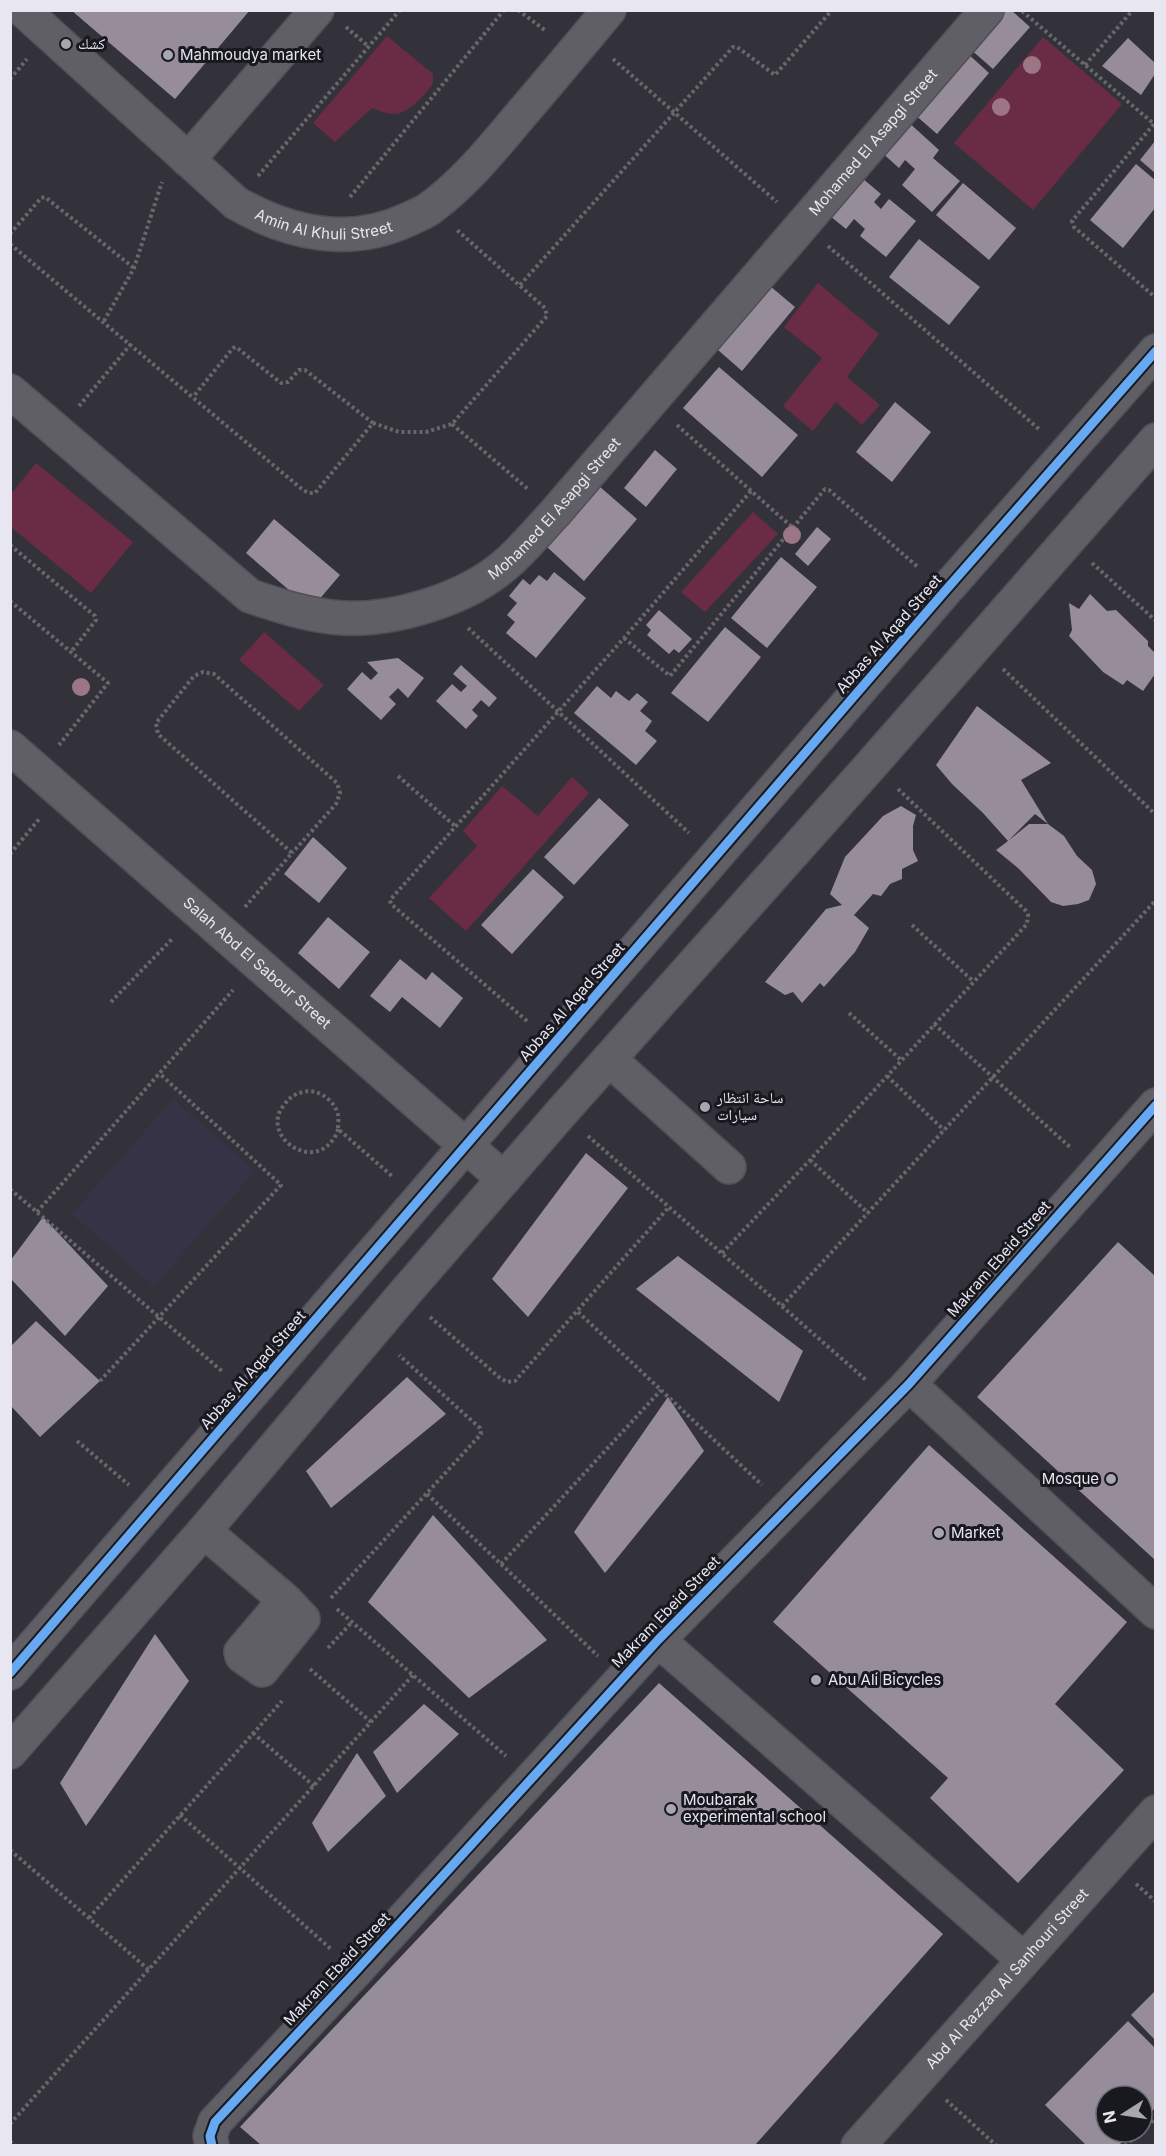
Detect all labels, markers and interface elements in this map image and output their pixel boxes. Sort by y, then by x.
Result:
place label: كشك [78,34,105,53]
marker: كشك [59,37,73,51]
place label: Mahmoudya market [180,45,321,64]
marker: Mahmoudya market [161,48,175,62]
street label: Mohamed El Asapgi Street [805,65,941,219]
street label: Amin Al Khuli Street [252,204,395,243]
street label: Mohamed El Asapgi Street [484,433,625,584]
street label: Abbas Al Aqad Street [832,570,945,697]
street label: Salah Abd El Sabour Street [179,893,335,1032]
street label: Abbas Al Aqad Street [515,938,628,1065]
place label: ساحة انتظار سيارات [716,1088,783,1124]
marker: ساحة انتظار سيارات [698,1100,712,1114]
street label: Makram Ebeid Street [943,1197,1054,1321]
street label: Abbas Al Aqad Street [196,1306,309,1433]
place label: Mosque [1042,1469,1099,1488]
marker: Mosque [1104,1472,1118,1486]
place label: Market [951,1523,1000,1542]
marker: Market [932,1526,946,1540]
street label: Makram Ebeid Street [607,1552,724,1671]
place label: Abu Ali Bicycles [828,1670,941,1689]
marker: Abu Ali Bicycles [809,1673,823,1687]
place label: Moubarak experimental school [683,1790,826,1826]
marker: Moubarak experimental school [664,1802,678,1816]
street label: Abd Al Razzaq Al Sanhouri Street [921,1884,1092,2073]
street label: Makram Ebeid Street [279,1908,394,2029]
north arrow [1094,2084,1154,2144]
text: N [1098,2109,1120,2125]

